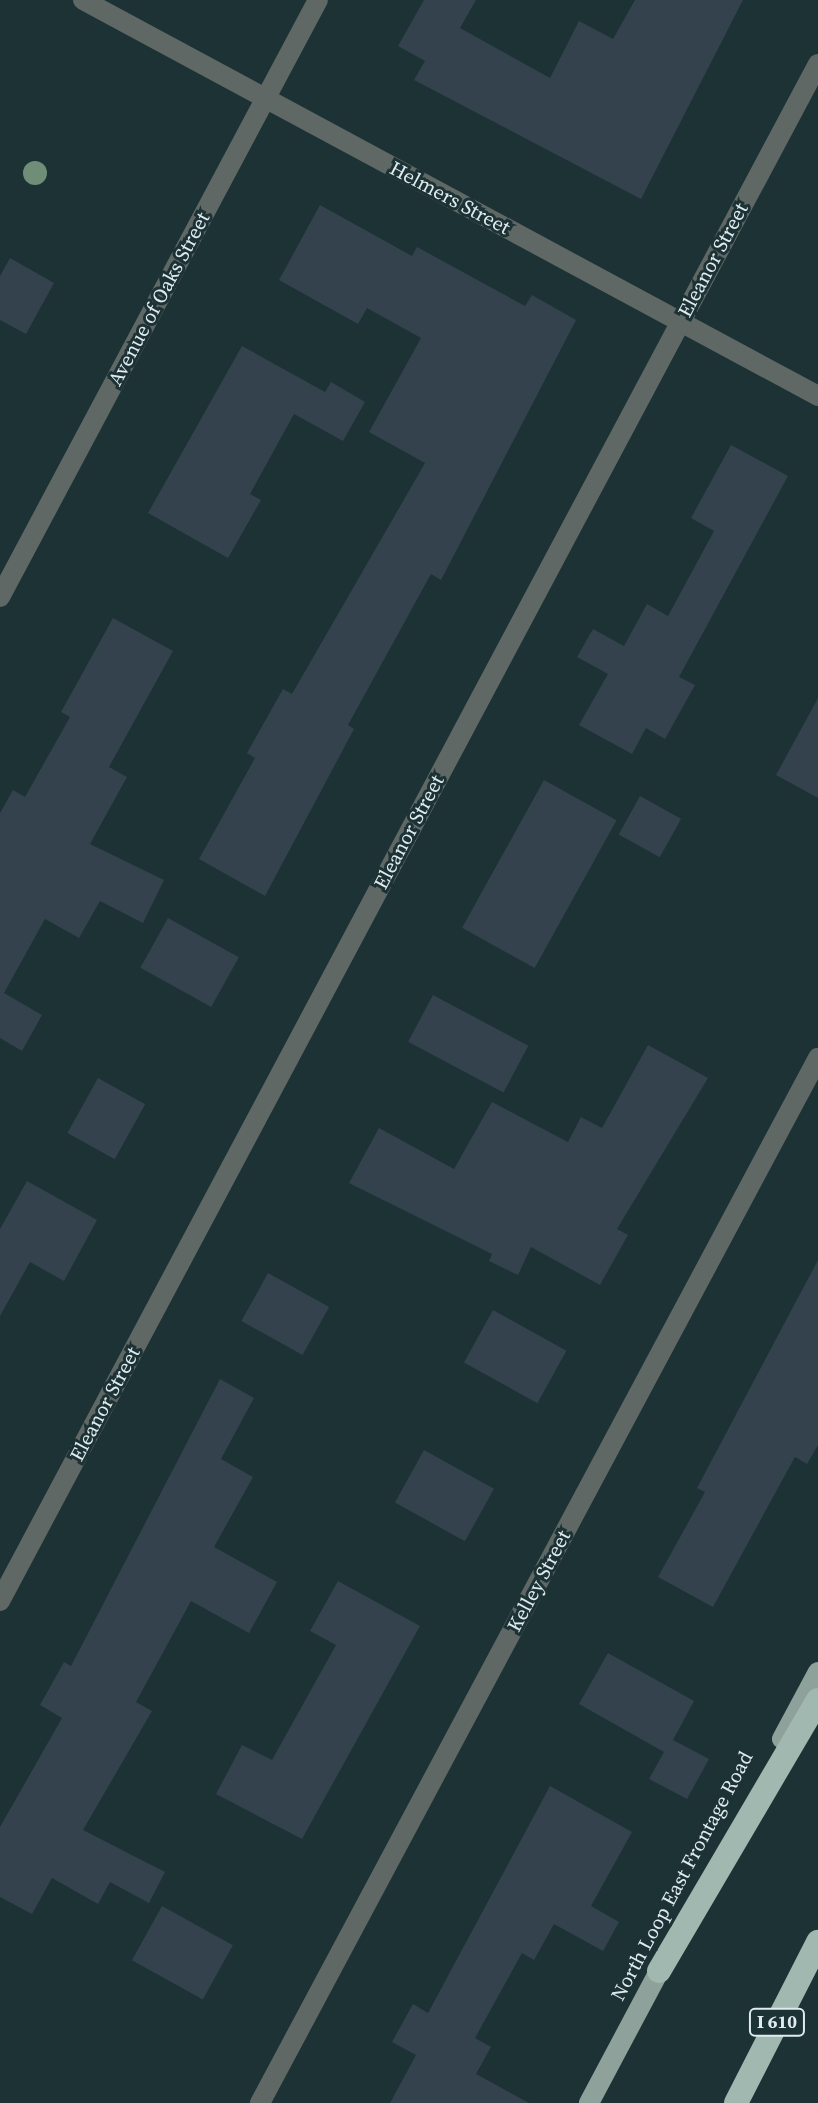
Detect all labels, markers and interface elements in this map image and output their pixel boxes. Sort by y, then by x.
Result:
street label: Helmers Street [386,156,514,240]
street label: Eleanor Street [673,199,753,321]
street label: Avenue of Oaks Street [103,208,215,390]
street label: Eleanor Street [369,771,449,893]
street label: Eleanor Street [65,1343,145,1465]
street label: Kelley Street [502,1526,576,1636]
street label: North Loop East Frontage Road [606,1747,758,2005]
road number: I 610 [747,2008,807,2036]

